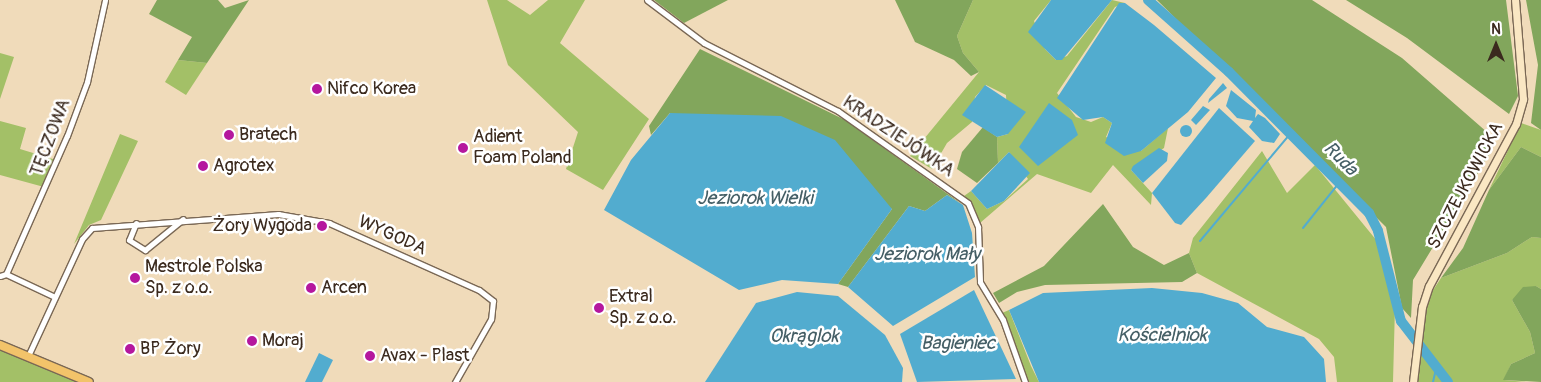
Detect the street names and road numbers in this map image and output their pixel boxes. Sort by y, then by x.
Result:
street label: KRADZIEJÓWKA [838,92,958,182]
street label: TĘCZOWA [26,96,76,180]
street label: SZCZEJKOWICKA [1423,119,1509,253]
street label: WYGODA [355,211,429,261]

